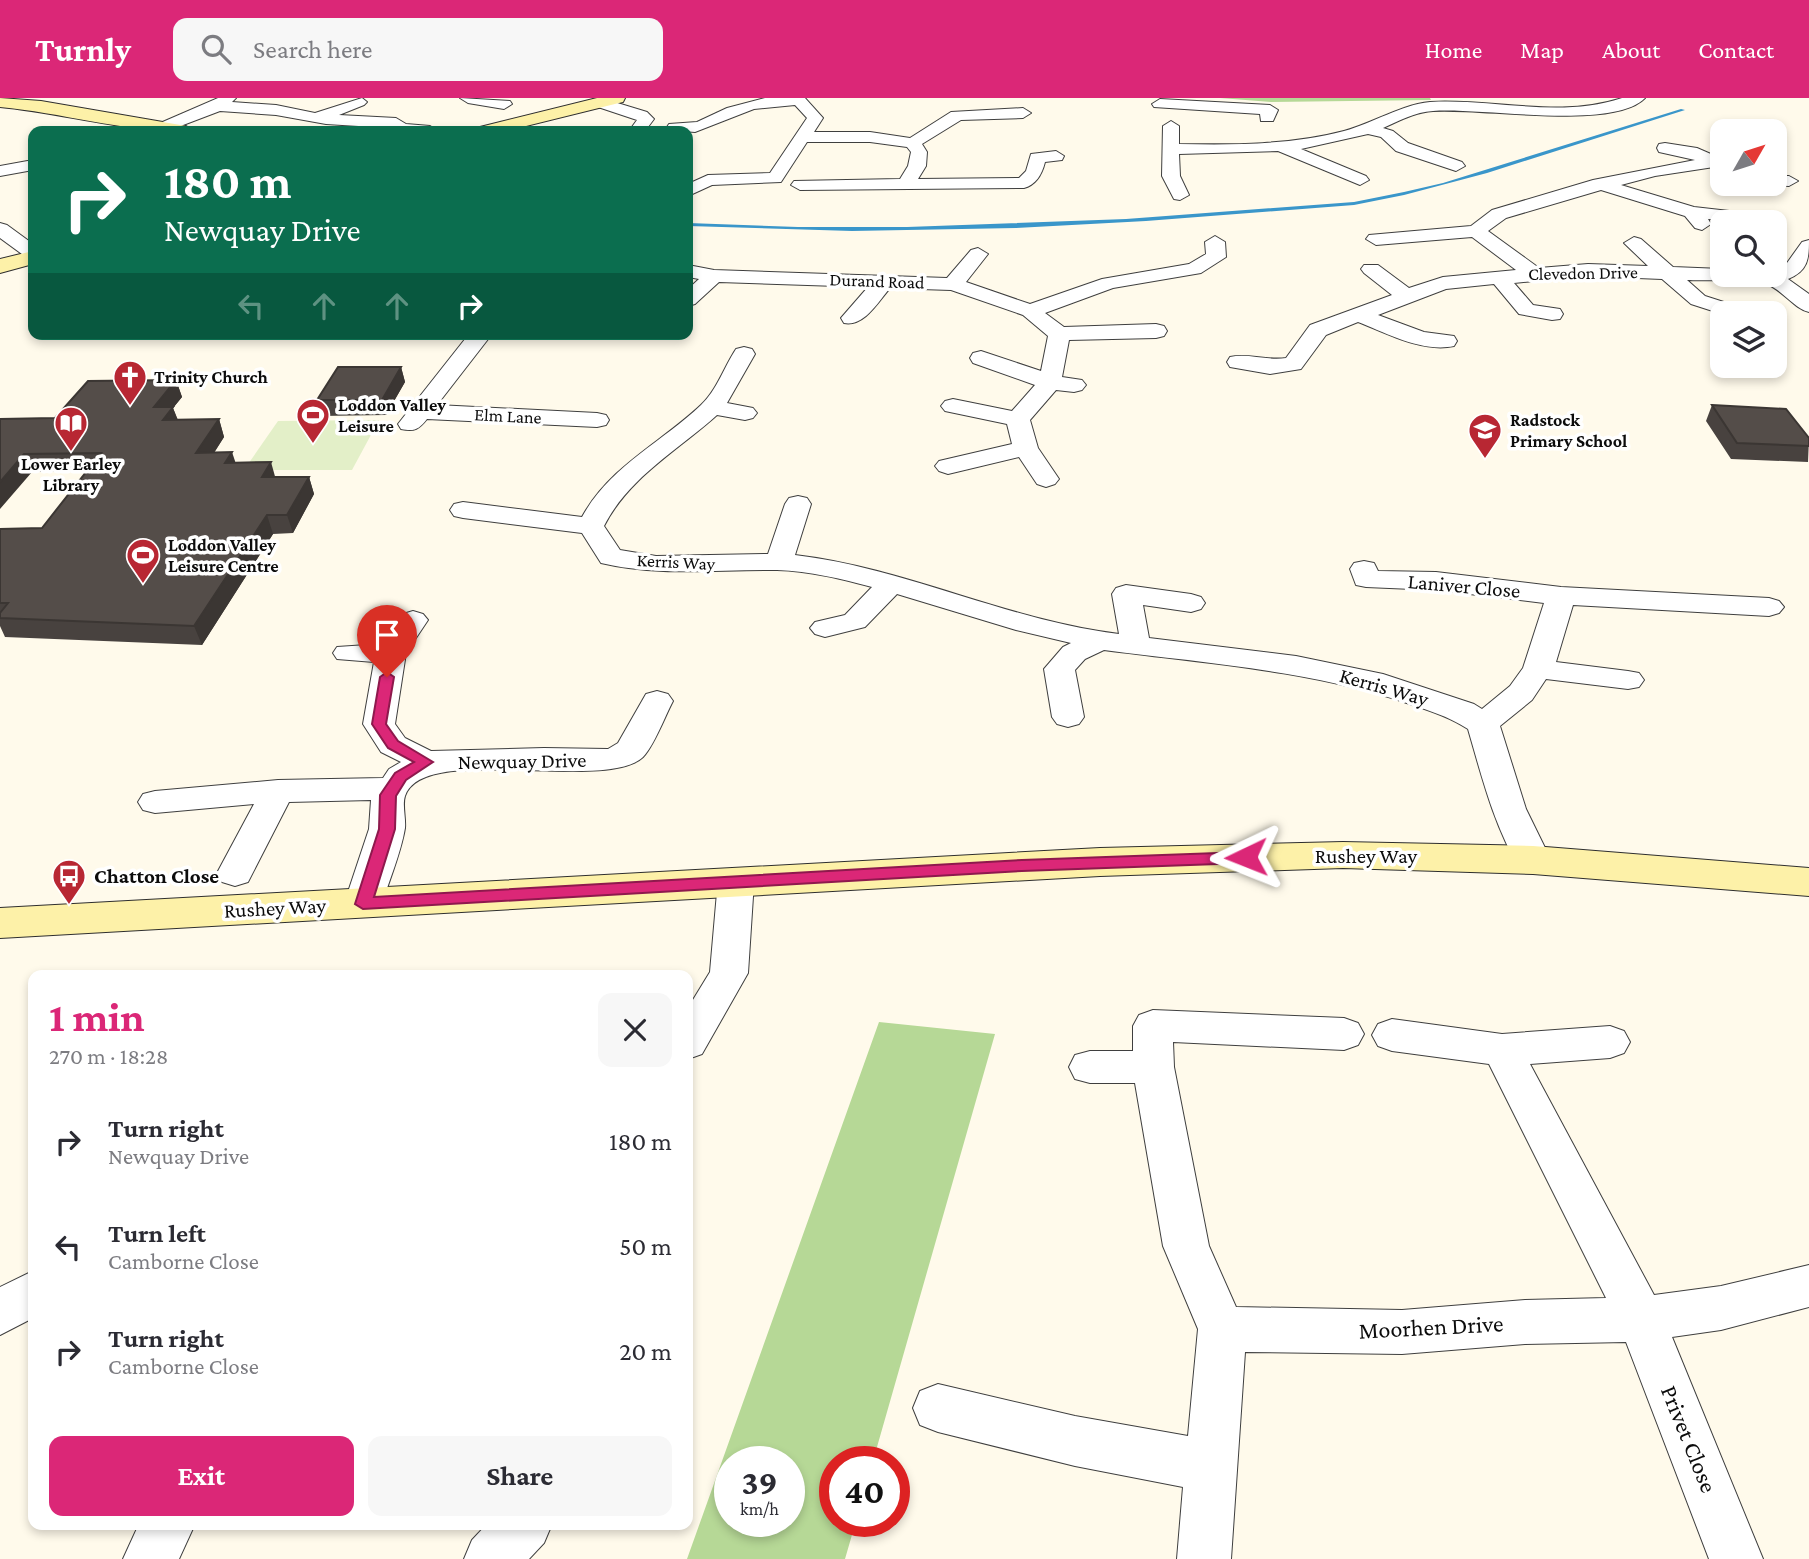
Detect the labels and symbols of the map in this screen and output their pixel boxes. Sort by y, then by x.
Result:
north arrow [1710,119,1787,196]
street label: Clevedon Drive [1528,262,1638,284]
street label: Durand Road [829,269,925,293]
church icon: Trinity Church [111,358,149,407]
place label: Trinity Church [154,367,268,387]
place label: Loddon Valley Leisure [338,395,446,436]
sports icon: Loddon Valley Leisure [294,396,332,445]
library icon: Lower Earley Library [52,404,90,453]
street label: Elm Lane [474,404,542,428]
place label: Radstock Primary School [1510,410,1627,451]
school or university icon: Radstock Primary School [1466,411,1504,460]
place label: Lower Earley Library [21,454,121,495]
place label: Loddon Valley Leisure Centre [168,535,279,576]
sports icon: Loddon Valley Leisure Centre [124,536,162,585]
street label: Kerris Way [636,550,716,574]
street label: Laniver Close [1407,569,1521,603]
pin [357,605,417,677]
street label: Kerris Way [1337,663,1431,711]
street label: Newquay Drive [457,748,587,774]
position arrow [1209,820,1283,894]
street label: Rushey Way [1315,844,1418,868]
bus stop icon: Chatton Close [50,857,88,906]
place label: Chatton Close [94,864,219,888]
street label: Rushey Way [223,893,327,923]
street label: Moorhen Drive [1358,1309,1504,1344]
street label: Privet Close [1656,1381,1723,1496]
speed limit sign: 40 [819,1446,910,1537]

